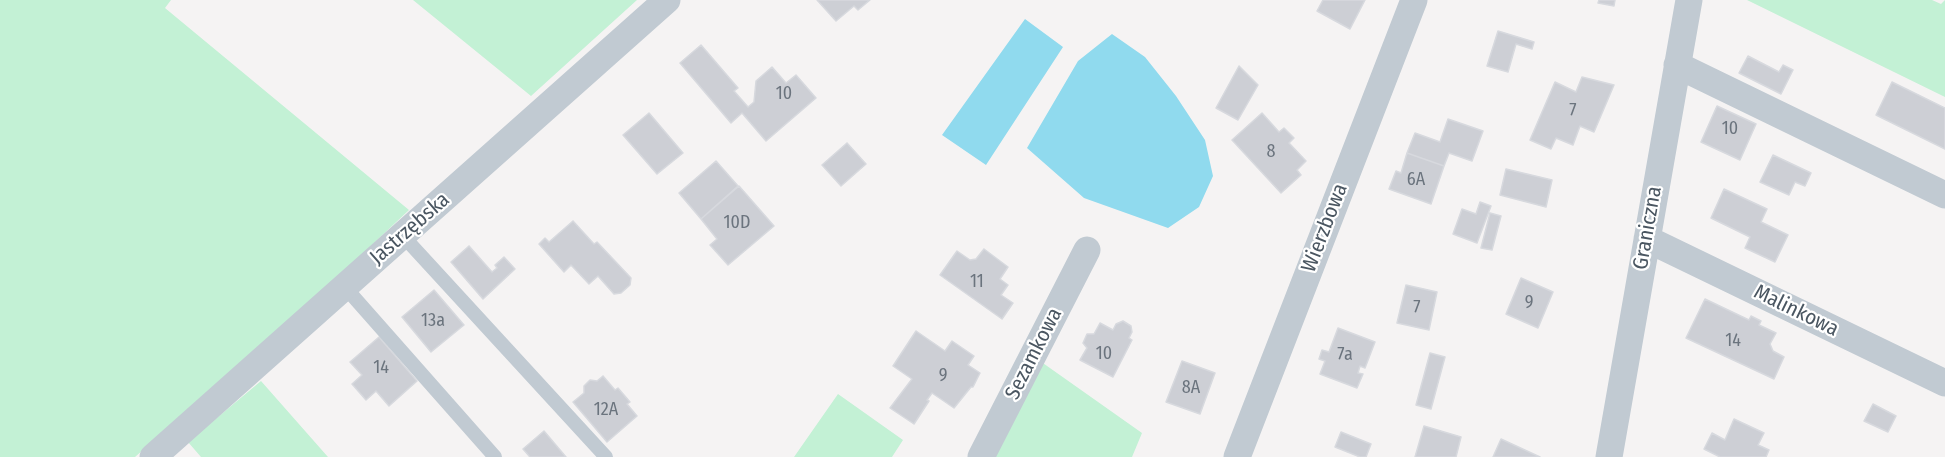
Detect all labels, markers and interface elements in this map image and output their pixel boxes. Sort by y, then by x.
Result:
house number: 10 [776,83,792,105]
house number: 7 [1569,100,1577,122]
house number: 10 [1722,118,1738,140]
house number: 8 [1267,141,1275,163]
house number: 6A [1407,169,1425,191]
street label: Wierzbowa [1297,180,1353,276]
street label: Graniczna [1628,184,1668,272]
street label: Jastrzębska [365,188,455,270]
house number: 10D [724,212,750,234]
house number: 11 [970,271,984,293]
street label: Malinkowa [1749,280,1843,342]
house number: 9 [1525,292,1533,314]
house number: 7 [1413,297,1421,319]
street label: Sezamkowa [1000,304,1068,404]
house number: 13a [421,310,445,332]
house number: 14 [1725,330,1741,352]
house number: 10 [1096,343,1112,365]
house number: 7a [1337,344,1353,366]
house number: 14 [373,357,389,379]
house number: 9 [939,365,947,387]
house number: 8A [1182,377,1200,399]
house number: 12A [594,399,618,421]

